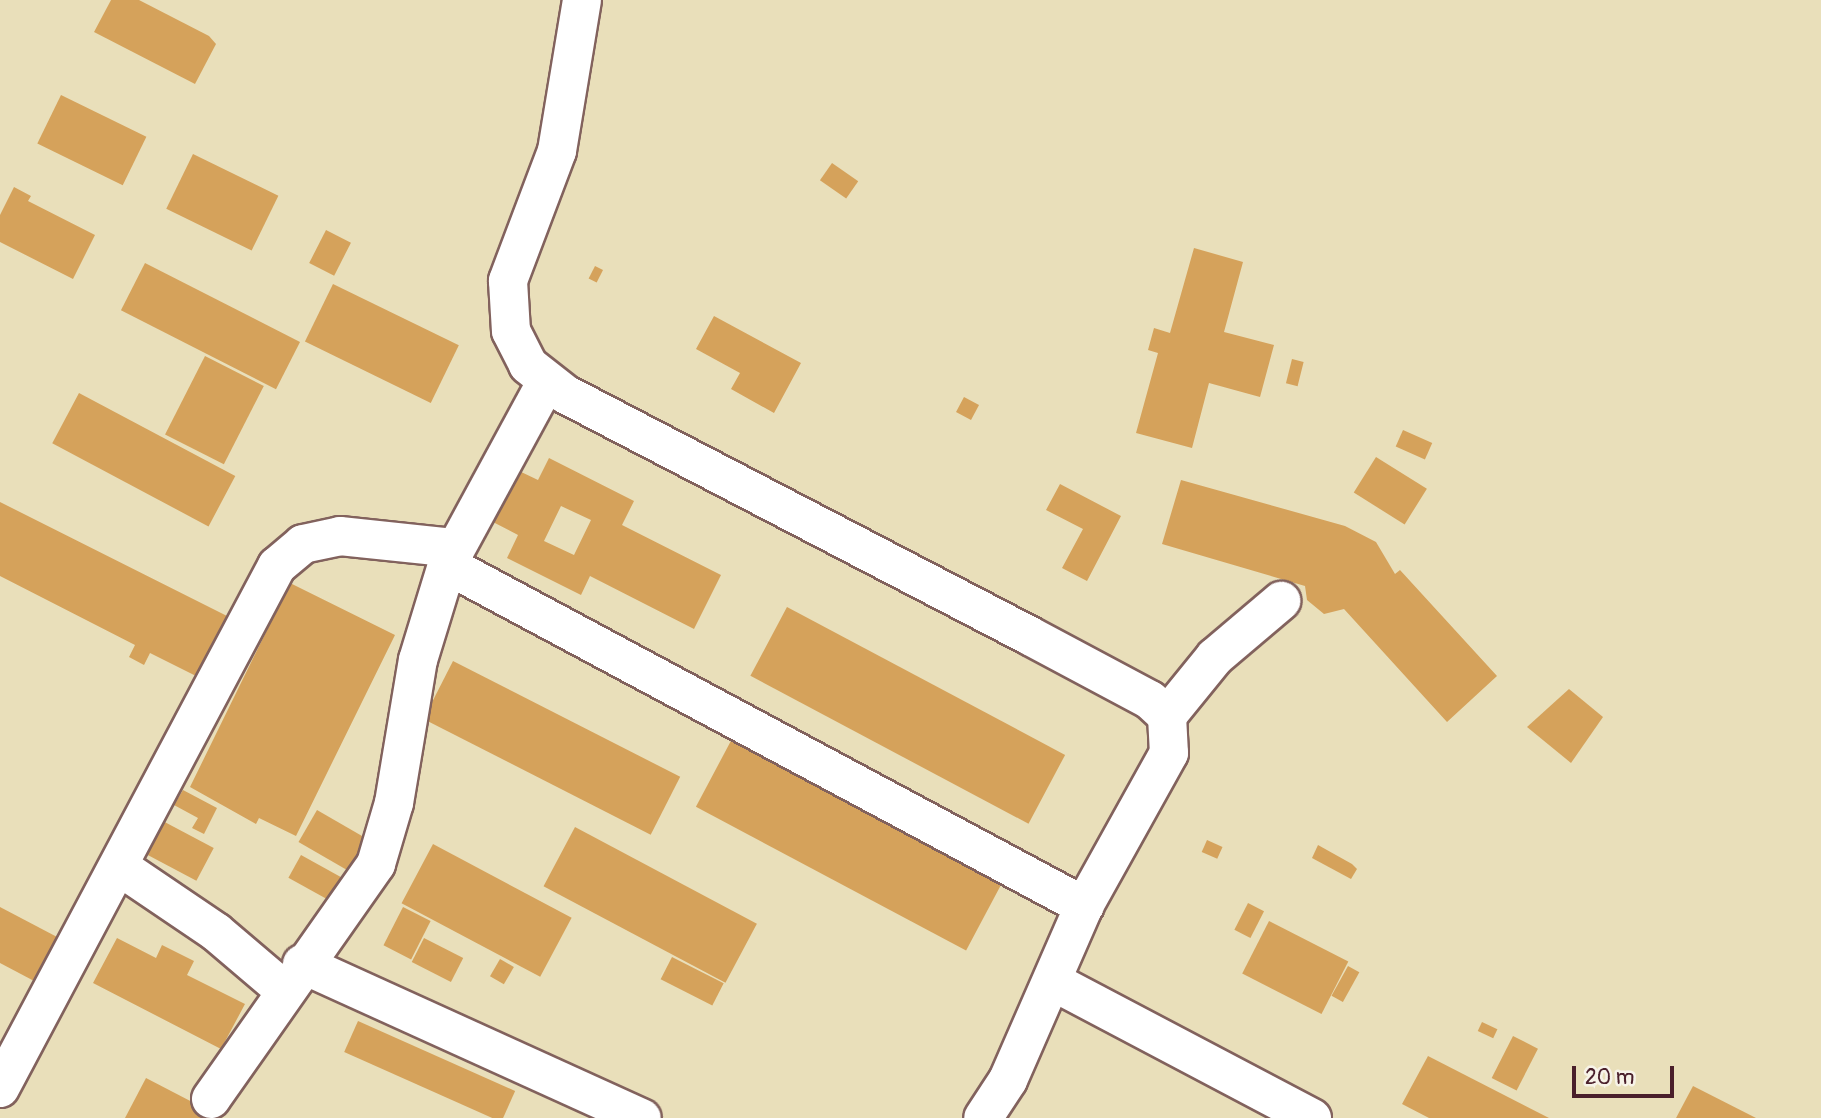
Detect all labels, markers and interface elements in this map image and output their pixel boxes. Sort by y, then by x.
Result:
scale bar [1576,1052,1678,1096]
text: 20 m [1585,1064,1634,1091]

